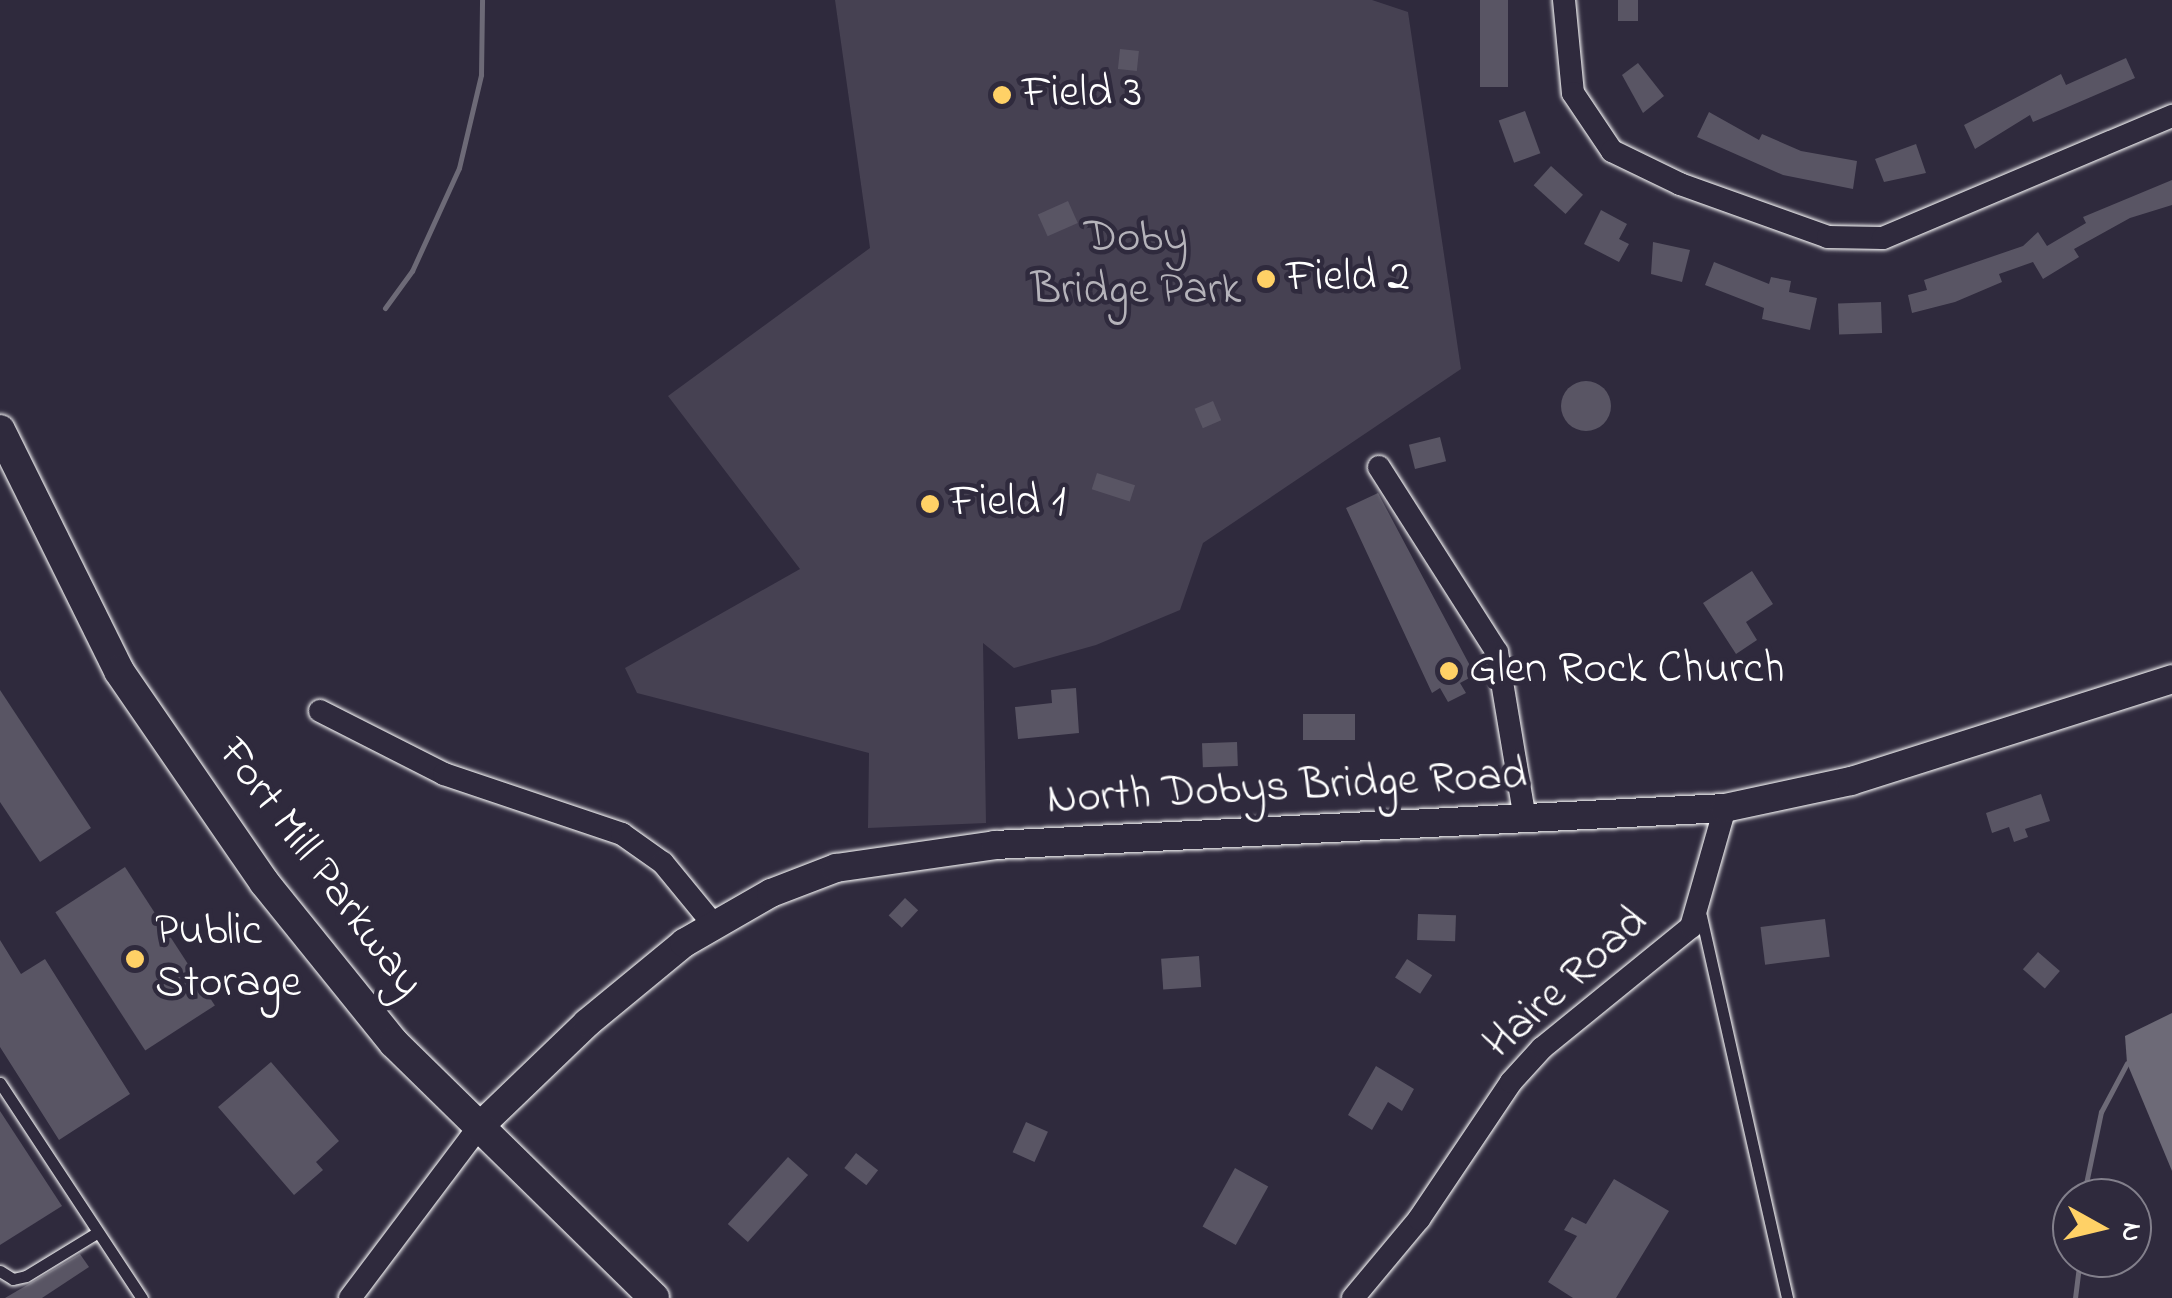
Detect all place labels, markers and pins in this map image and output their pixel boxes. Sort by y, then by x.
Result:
place label: Field 3 [1022,68,1142,122]
marker: Field 3 [991,84,1013,106]
place label: Field 2 [1286,252,1410,306]
marker: Field 2 [1255,268,1277,290]
place label: Field 1 [950,477,1066,531]
marker: Field 1 [919,493,941,515]
place label: Glen Rock Church [1469,644,1785,698]
marker: Glen Rock Church [1438,660,1460,682]
place label: Public Storage [155,906,301,1012]
marker: Public Storage [124,948,146,970]

